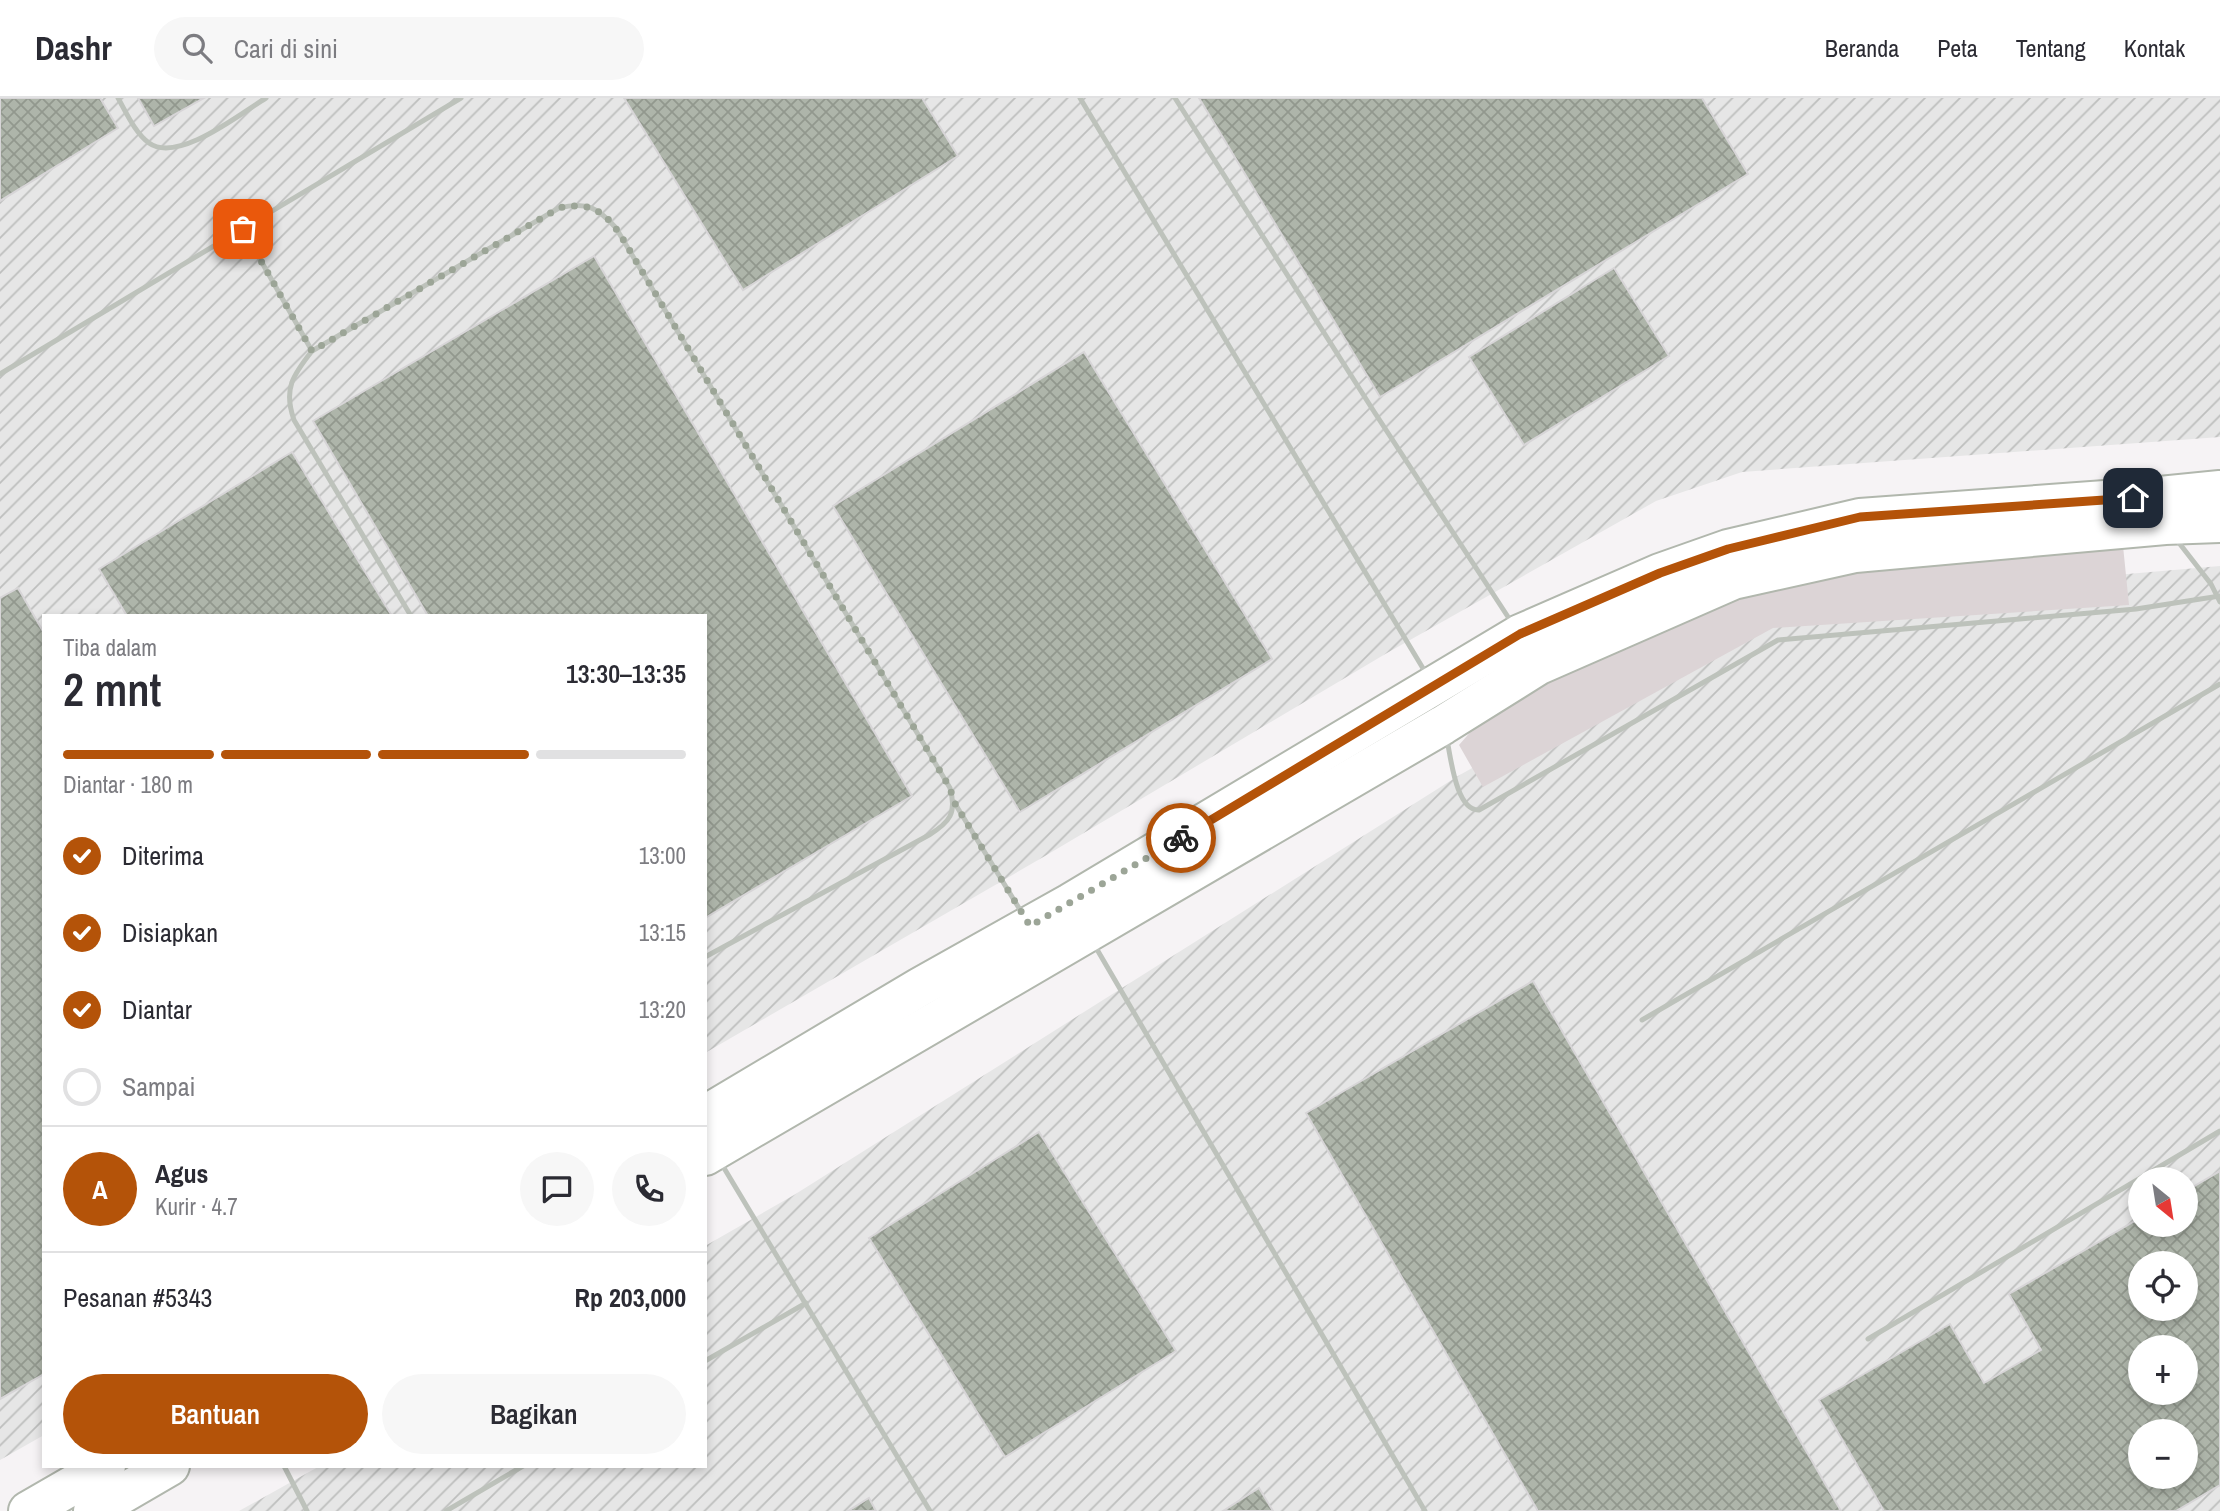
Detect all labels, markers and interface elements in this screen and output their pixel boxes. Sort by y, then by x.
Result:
search box [154,17,644,80]
text: Dashr [35,26,112,70]
icon: search [178,29,216,67]
text: Cari di sini [234,31,338,66]
text: Beranda [1825,32,1899,64]
text: Peta [1937,32,1978,64]
text: Tentang [2016,32,2086,64]
text: Kontak [2124,32,2185,64]
pin [213,199,273,259]
icon: bag [224,210,262,248]
pin [2103,468,2163,528]
icon: home [2114,479,2152,517]
text: Tiba dalam [63,632,157,663]
text: 13:30–13:35 [566,656,686,691]
text: 2 mnt [63,658,162,720]
text: Diantar · 180 m [63,769,193,800]
courier [1146,803,1216,873]
icon: bike [1162,819,1200,857]
icon: check [63,837,101,875]
text: Diterima [122,838,204,873]
text: 13:00 [639,840,686,871]
icon: check [63,914,101,952]
text: Disiapkan [122,915,218,950]
text: 13:15 [639,917,686,948]
icon: check [63,991,101,1029]
text: Diantar [122,992,192,1027]
text: 13:20 [639,994,686,1025]
text: Sampai [122,1069,195,1104]
button: chat [520,1152,594,1226]
button: phone [612,1152,686,1226]
text: Agus [155,1156,208,1191]
north arrow [2128,1167,2198,1237]
map controls [2128,1167,2198,1489]
text: A [92,1172,108,1207]
text: Kurir · 4.7 [155,1191,238,1222]
button: locate [2128,1251,2198,1321]
text: Pesanan #5343 [63,1280,212,1315]
text: Rp 203,000 [575,1280,686,1315]
button: + [2128,1335,2198,1405]
button: Bantuan [63,1374,368,1454]
button: Bagikan [382,1374,686,1454]
button: − [2128,1419,2198,1489]

